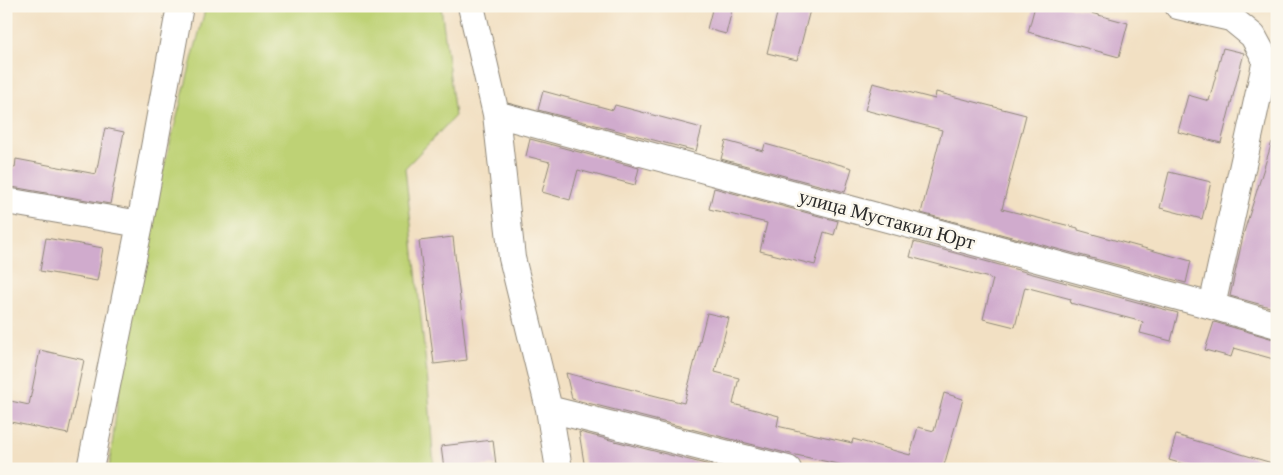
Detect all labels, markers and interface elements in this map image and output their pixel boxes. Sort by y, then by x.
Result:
street label: улица Мустакил Юрт [796,185,978,256]

